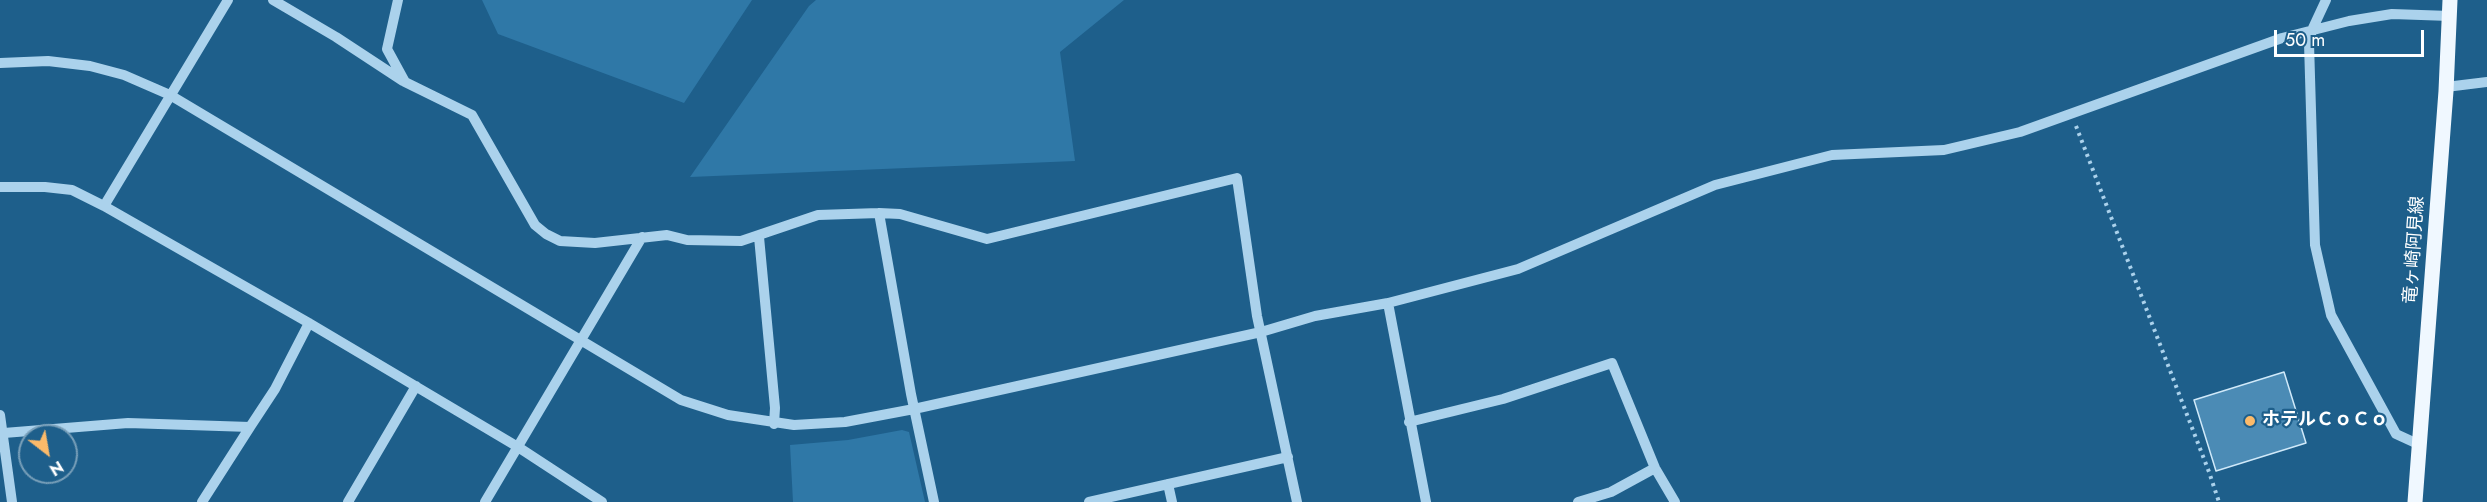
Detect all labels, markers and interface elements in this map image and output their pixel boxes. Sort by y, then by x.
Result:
scale bar [2277,18,2427,56]
text: 50 m [2285,27,2325,53]
street label: 竜ヶ崎阿見線 [2400,195,2430,305]
place label: ホテルＣｏＣｏ [2262,410,2388,432]
marker: ホテルＣｏＣｏ [2243,414,2257,428]
north arrow [18,424,78,484]
text: N [45,455,68,481]

